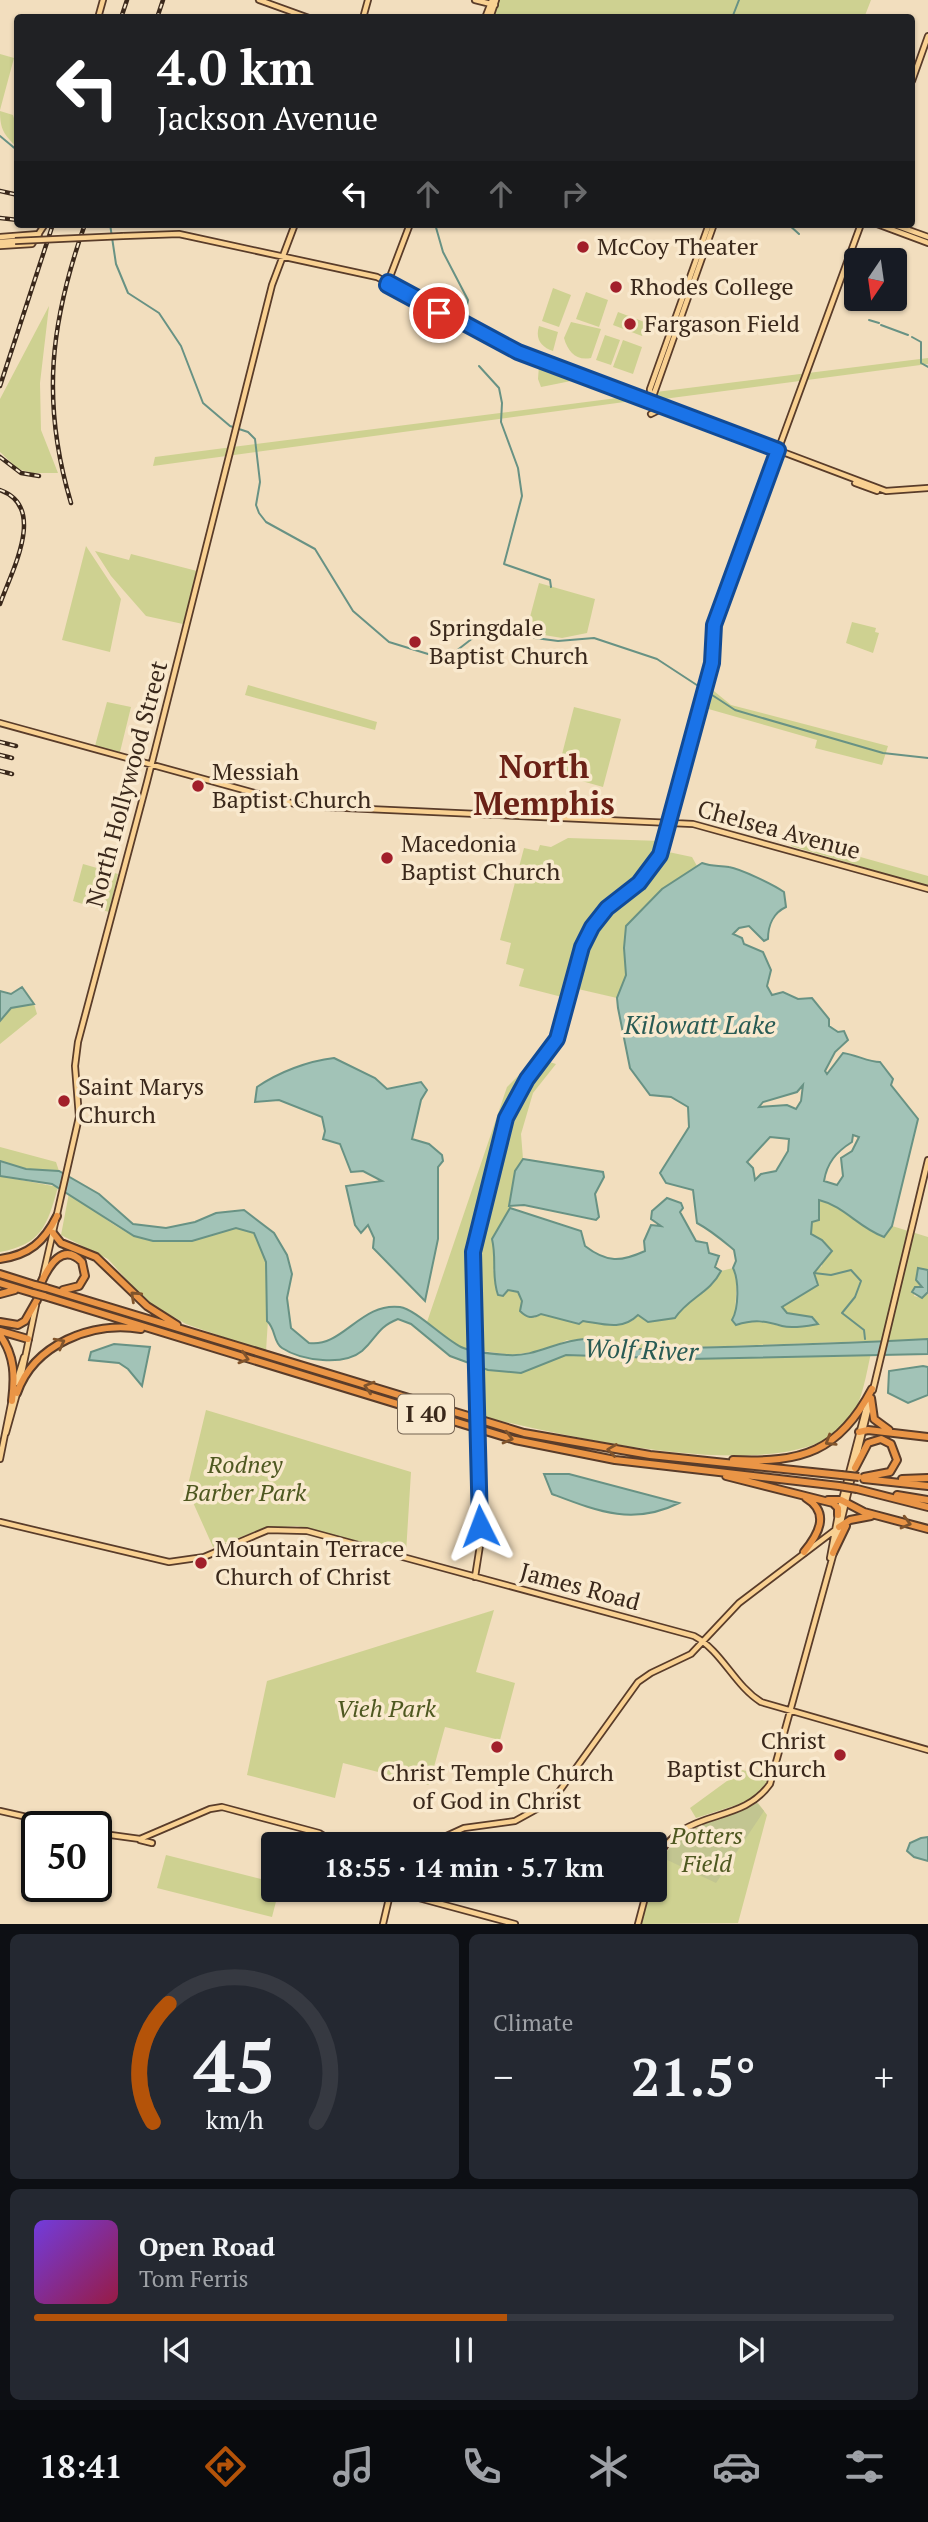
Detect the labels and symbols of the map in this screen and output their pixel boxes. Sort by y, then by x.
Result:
place label: McCoy Theater [597,230,759,262]
marker: McCoy Theater [575,239,591,255]
north arrow [844,248,906,312]
place label: Rhodes College [630,270,794,302]
marker: Rhodes College [608,279,624,295]
pin [409,283,469,343]
place label: Fargason Field [644,307,800,339]
marker: Fargason Field [622,316,638,332]
place label: Springdale Baptist Church [429,611,588,671]
marker: Springdale Baptist Church [407,634,423,650]
street label: North Hollywood Street [78,657,174,910]
district label: North Memphis [473,745,615,824]
place label: Messiah Baptist Church [212,755,371,815]
marker: Messiah Baptist Church [190,778,206,794]
street label: Chelsea Avenue [694,792,864,866]
place label: Macedonia Baptist Church [401,827,560,887]
marker: Macedonia Baptist Church [379,850,395,866]
water label: Kilowatt Lake [623,1007,776,1041]
place label: Saint Marys Church [78,1070,204,1130]
marker: Saint Marys Church [56,1093,72,1109]
one-way arrow [130,1291,143,1304]
water label: Wolf River [583,1330,700,1368]
one-way arrow [53,1338,66,1352]
one-way arrow [237,1349,249,1364]
one-way arrow [363,1381,375,1395]
road number: I 40 [398,1394,454,1434]
one-way arrow [502,1429,514,1444]
one-way arrow [825,1432,838,1445]
one-way arrow [606,1442,618,1457]
park label: Rodney Barber Park [183,1448,307,1508]
position arrow [443,1489,517,1563]
one-way arrow [900,1515,912,1530]
place label: Mountain Terrace Church of Christ [215,1532,404,1592]
marker: Mountain Terrace Church of Christ [193,1555,209,1571]
street label: James Road [517,1555,644,1617]
park label: Vieh Park [336,1692,436,1724]
place label: Christ Baptist Church [667,1724,826,1784]
marker: Christ Temple Church of God in Christ [489,1739,505,1755]
marker: Christ Baptist Church [832,1747,848,1763]
place label: Christ Temple Church of God in Christ [380,1756,614,1816]
speed limit sign: 50 [21,1811,112,1902]
park label: Potters Field [670,1819,743,1879]

